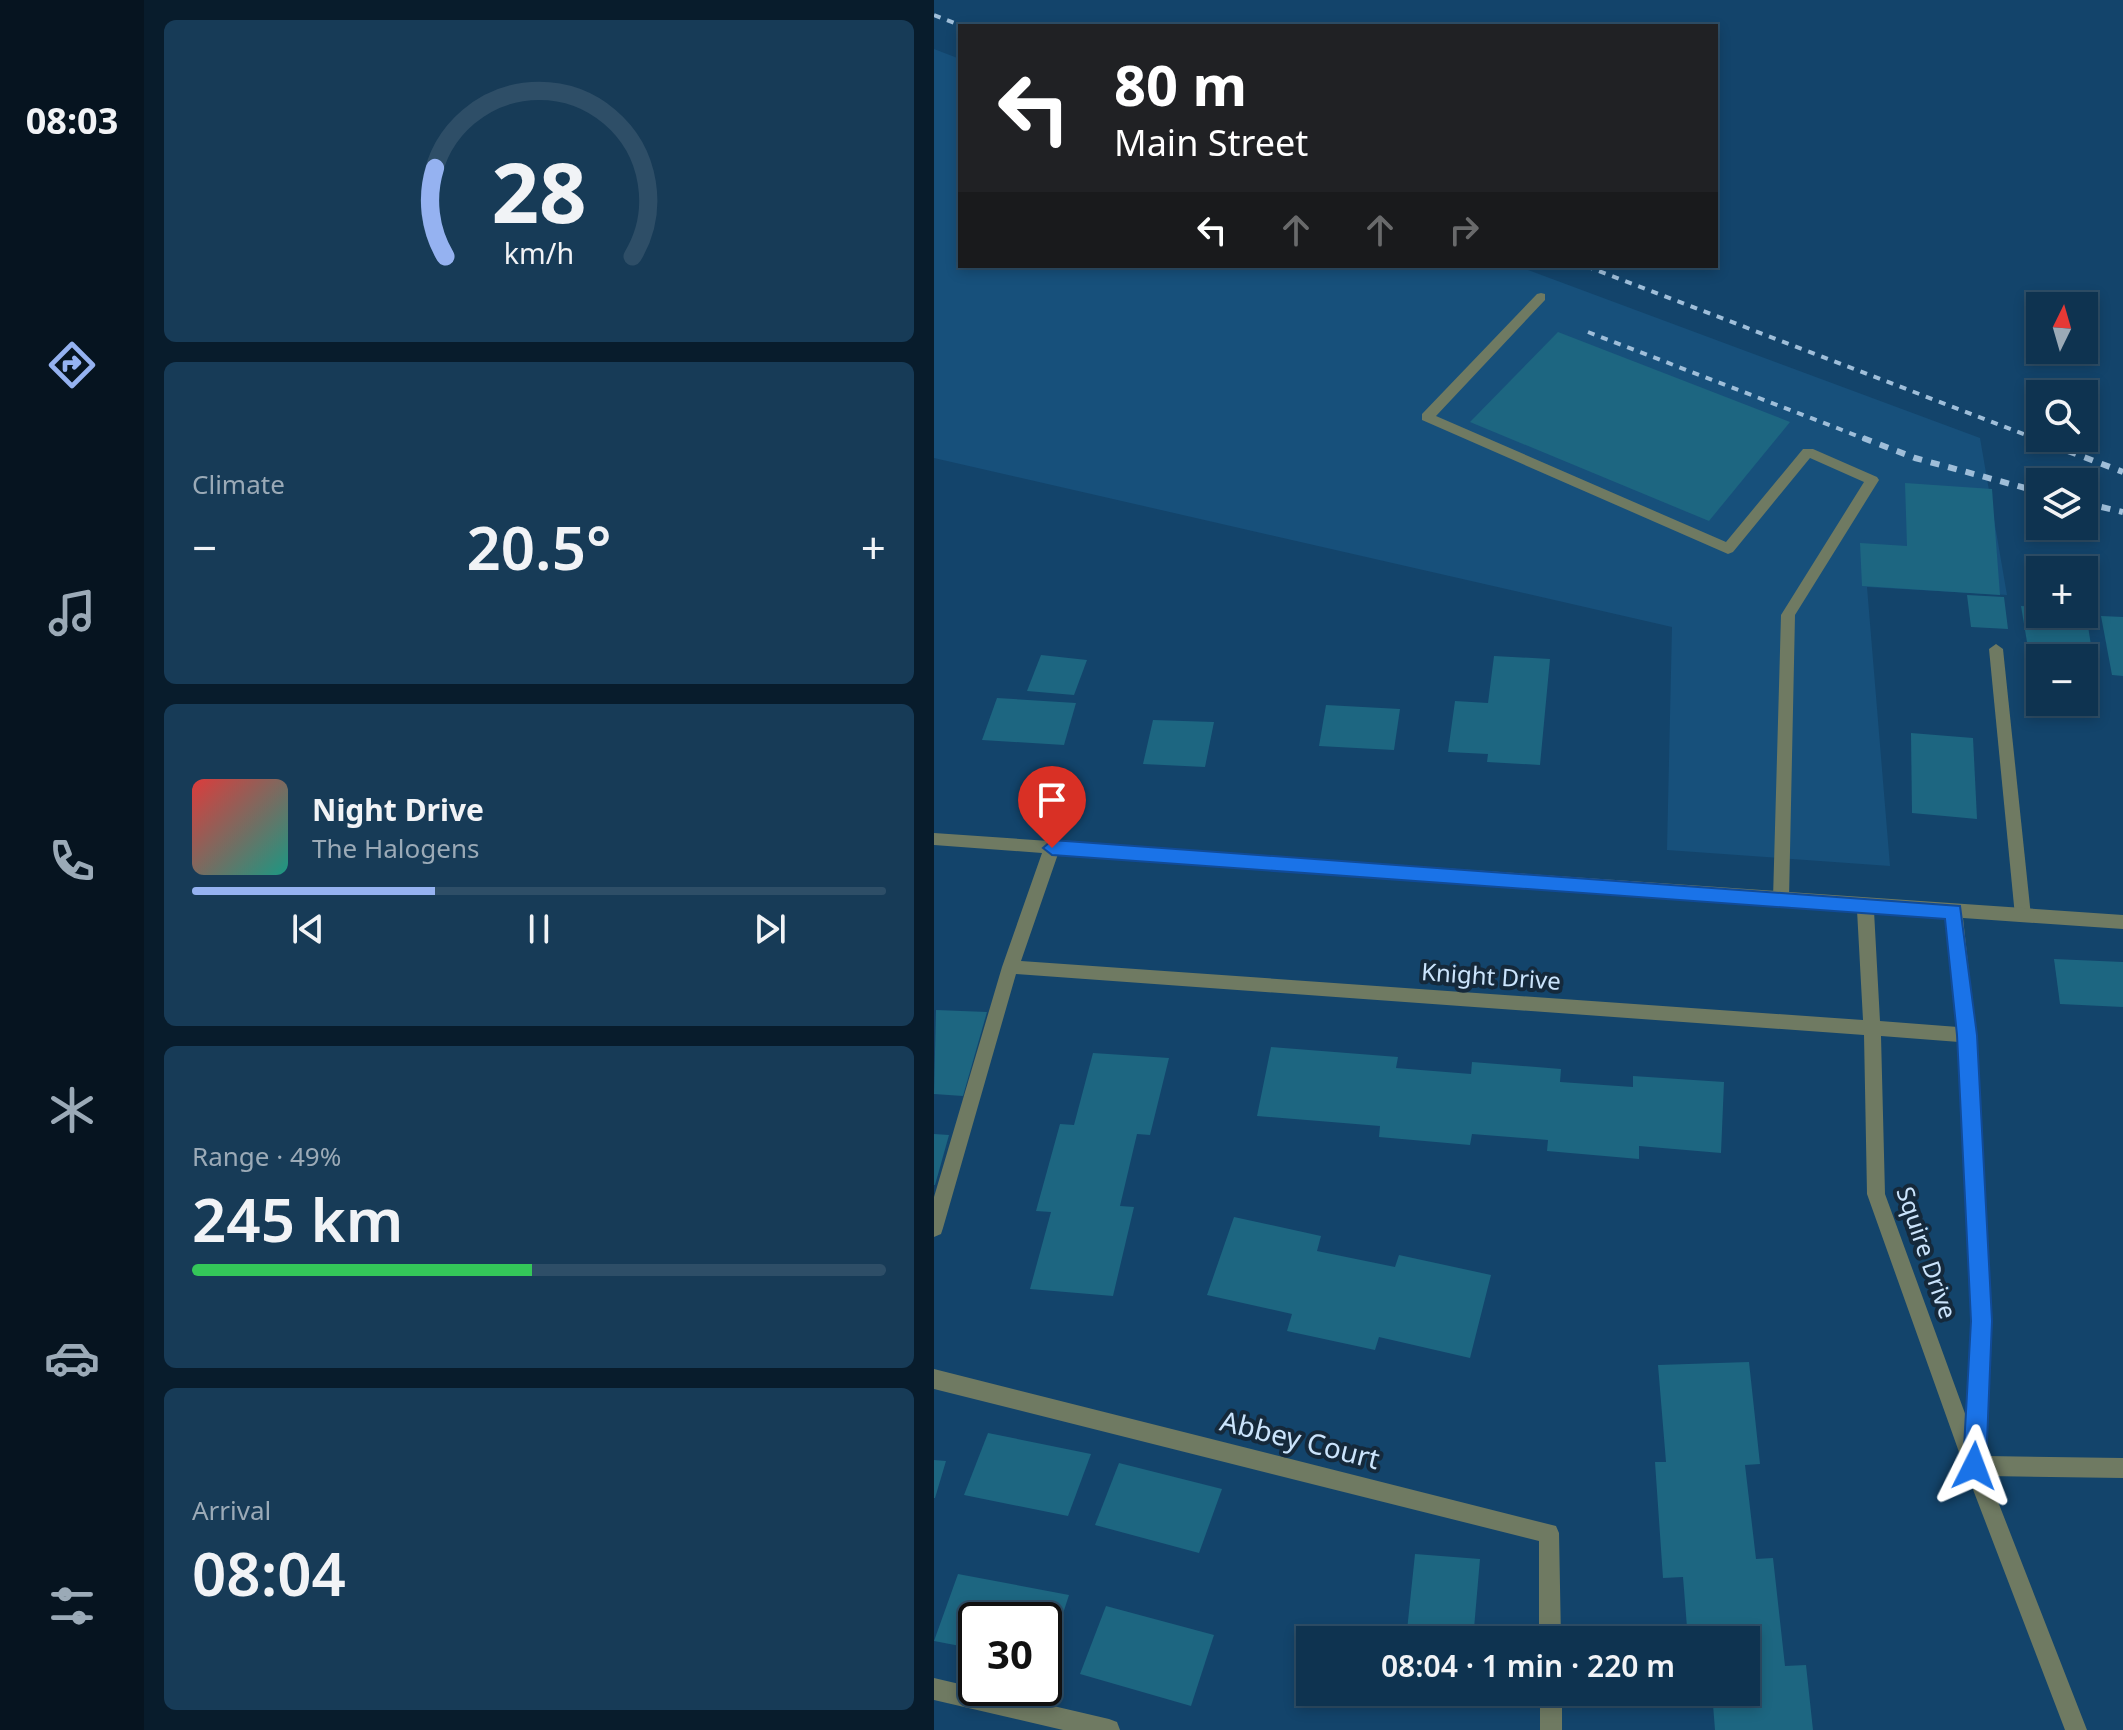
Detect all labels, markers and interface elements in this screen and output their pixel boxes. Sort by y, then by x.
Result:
text: 80 m [1114,46,1247,122]
icon: left [982,56,1086,160]
text: 08:03 [26,96,118,145]
text: Main Street [1114,118,1308,167]
text: 28 [491,134,587,247]
icon: left [1190,208,1234,252]
icon: ahead [1274,208,1318,252]
icon: ahead [1358,208,1402,252]
icon: right [1442,208,1486,252]
text: km/h [504,233,574,272]
north arrow [2026,292,2098,364]
map controls [2026,292,2098,716]
icon: directions [44,337,100,393]
button: search [2026,380,2098,452]
text: Climate [192,466,285,502]
button: layers [2026,468,2098,540]
text: 20.5° [466,506,612,588]
text: − [192,517,217,577]
text: + [861,517,886,577]
button: + [2026,556,2098,628]
icon: music [44,585,100,641]
button: − [2026,644,2098,716]
pin [1018,766,1086,848]
icon: arrive [1030,778,1074,822]
text: Night Drive [312,789,484,830]
text: The Halogens [312,830,479,866]
icon: phone [44,833,100,889]
icon: previous [286,907,330,951]
icon: pause [517,907,561,951]
icon: next [748,907,792,951]
street label: Knight Drive [1420,954,1562,997]
icon: climate [44,1082,100,1138]
text: Range · 49% [192,1138,341,1174]
text: 245 km [192,1178,403,1260]
street label: Squire Drive [1889,1182,1965,1323]
icon: car [44,1330,100,1386]
street label: Abbey Court [1217,1401,1384,1477]
position arrow [1932,1424,2016,1508]
text: Arrival [192,1492,271,1528]
text: 08:04 [192,1532,346,1614]
icon: filters [44,1578,100,1634]
speed limit sign: 30 [958,1602,1062,1706]
text: 08:04 · 1 min · 220 m [1381,1645,1675,1686]

